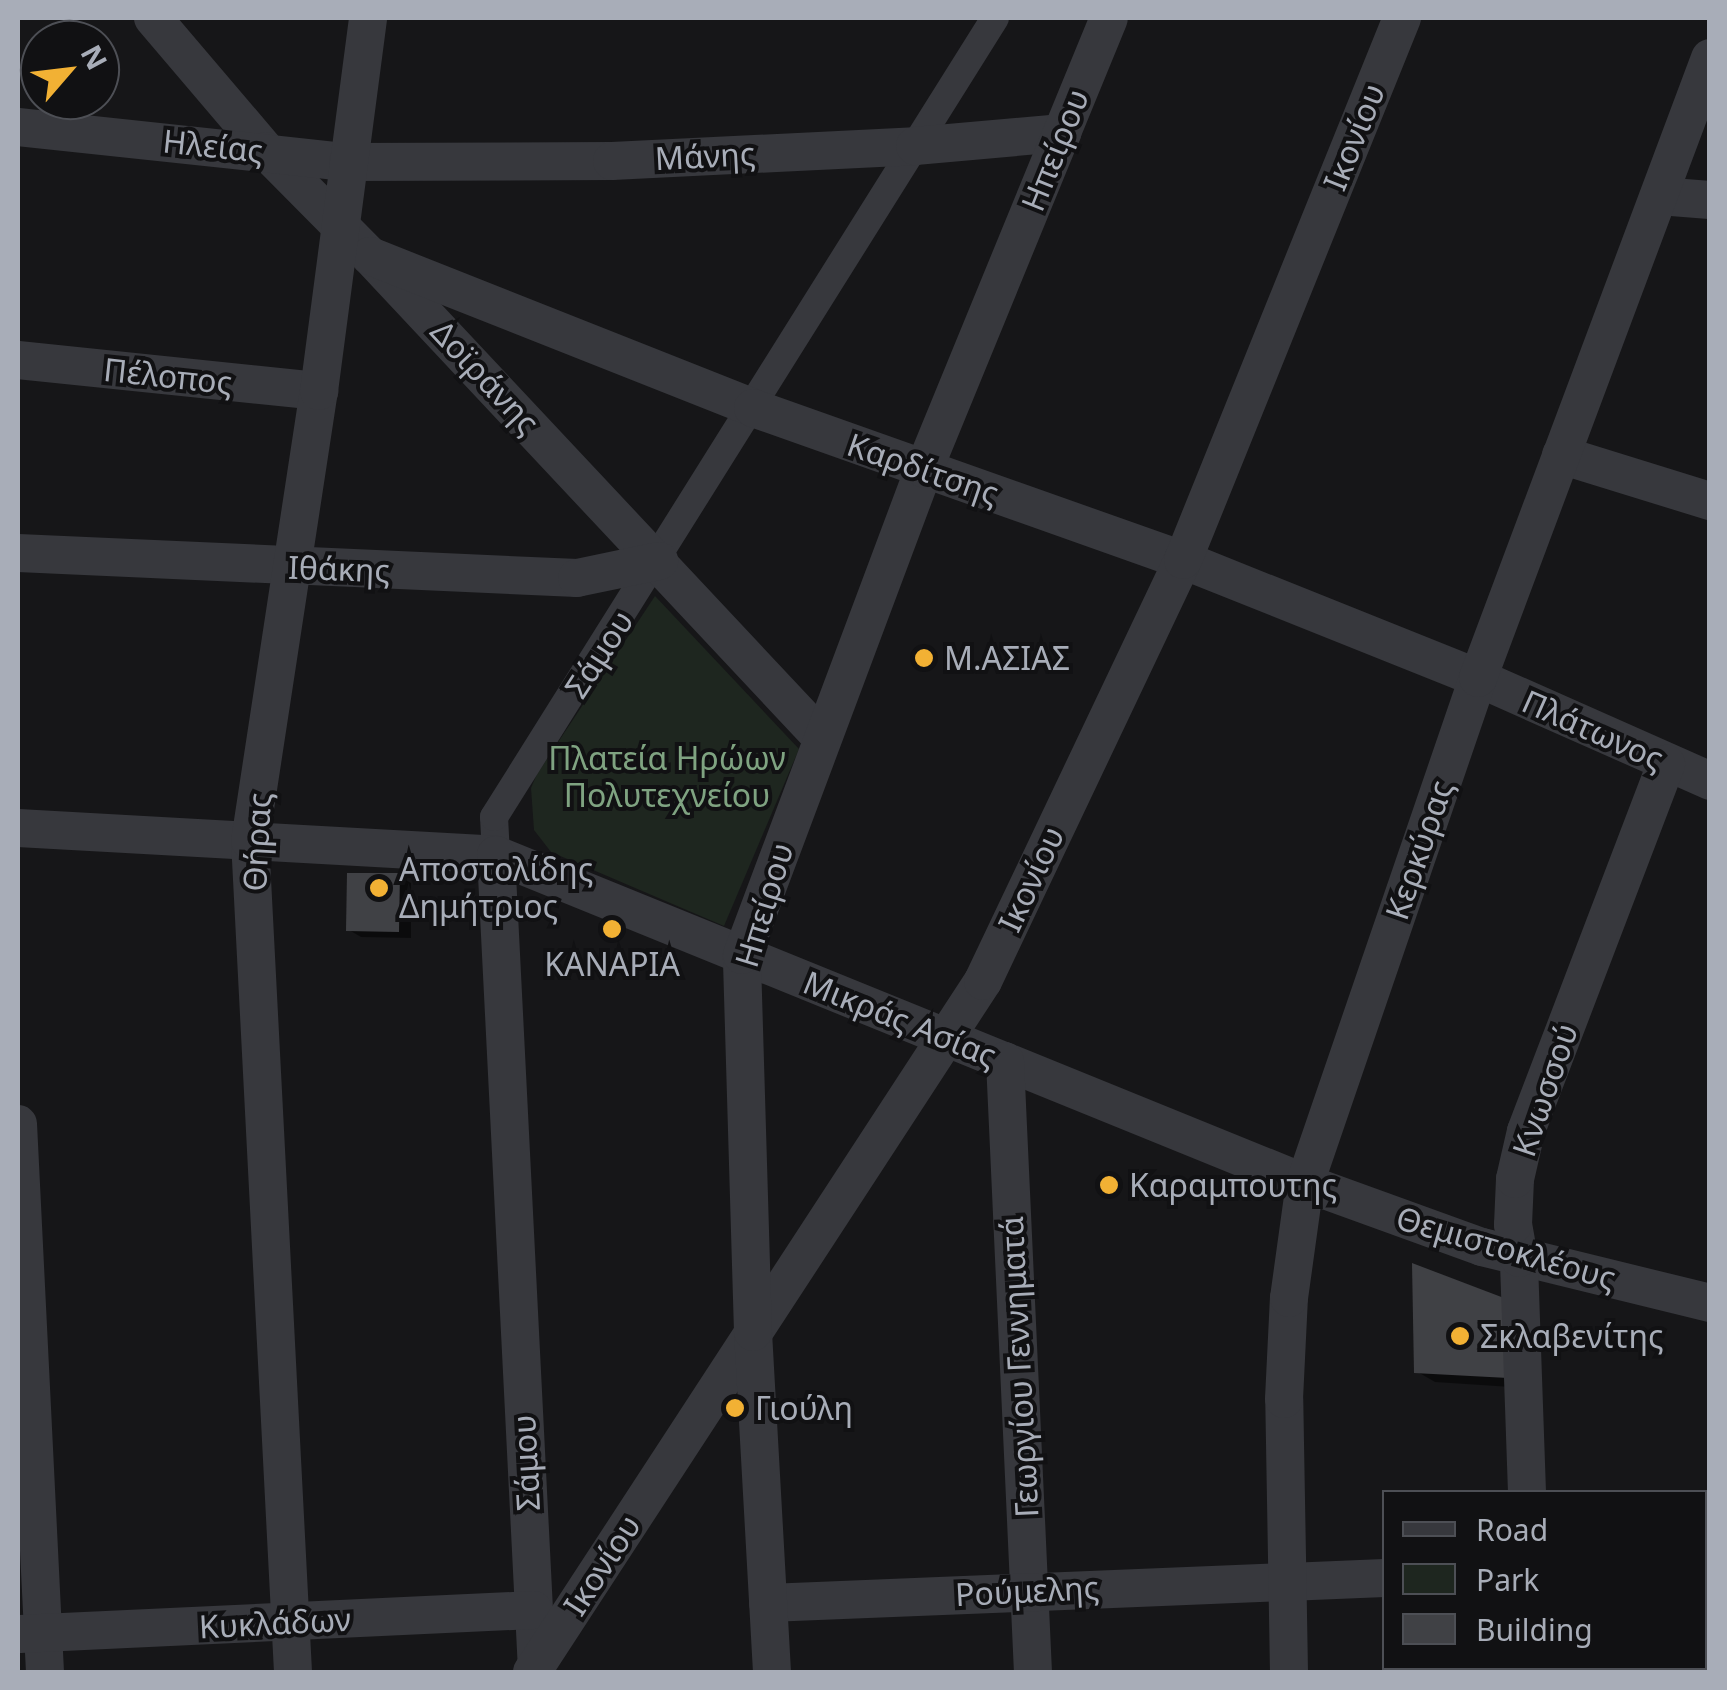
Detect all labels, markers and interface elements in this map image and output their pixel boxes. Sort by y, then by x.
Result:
north arrow [20,20,120,120]
text: N [73,38,117,76]
street label: Ικονίου [1315,78,1393,196]
street label: Ηπείρου [1013,83,1097,217]
street label: Ηλείας [161,122,265,170]
street label: Μάνης [654,134,756,178]
street label: Δοϊράνης [423,312,547,442]
street label: Πέλοπος [102,350,234,402]
street label: Καρδίτσης [842,425,1004,513]
street label: Ιθάκης [287,548,391,590]
street label: Σάμου [557,603,641,705]
place label: Μ.ΑΣΙΑΣ [944,639,1070,677]
marker: Μ.ΑΣΙΑΣ [913,647,935,669]
street label: Πλάτωνος [1516,682,1670,778]
park label: Πλατεία Ηρώων Πολυτεχνείου [548,740,786,815]
street label: Κερκύρας [1377,775,1461,925]
street label: Θήρας [235,792,279,892]
street label: Ικονίου [990,820,1072,938]
street label: Ηπείρου [727,838,801,972]
place label: Αποστολίδης Δημήτριος [399,851,593,926]
marker: Αποστολίδης Δημήτριος [368,877,390,899]
marker: ΚΑΝΑΡΙΑ [601,918,623,940]
place label: ΚΑΝΑΡΙΑ [544,945,680,983]
street label: Μικράς Ασίας [798,963,1002,1075]
street label: Κνωσσού [1504,1018,1586,1162]
place label: Καραμπουτης [1129,1166,1337,1204]
marker: Καραμπουτης [1098,1174,1120,1196]
street label: Θεμιστοκλέους [1392,1198,1620,1298]
street label: Γεωργίου Γεννηματά [992,1215,1046,1519]
place label: Σκλαβενίτης [1480,1317,1663,1355]
marker: Σκλαβενίτης [1449,1325,1471,1347]
place label: Γιούλη [755,1389,853,1427]
marker: Γιούλη [724,1397,746,1419]
street label: Σάμου [504,1414,548,1512]
legend [1382,1490,1707,1670]
street label: Ικονίου [555,1508,649,1622]
text: Road [1476,1509,1548,1550]
text: Park [1476,1559,1539,1600]
street label: Ρούμελης [954,1568,1100,1614]
street label: Κυκλάδων [198,1600,352,1646]
text: Building [1476,1609,1593,1650]

